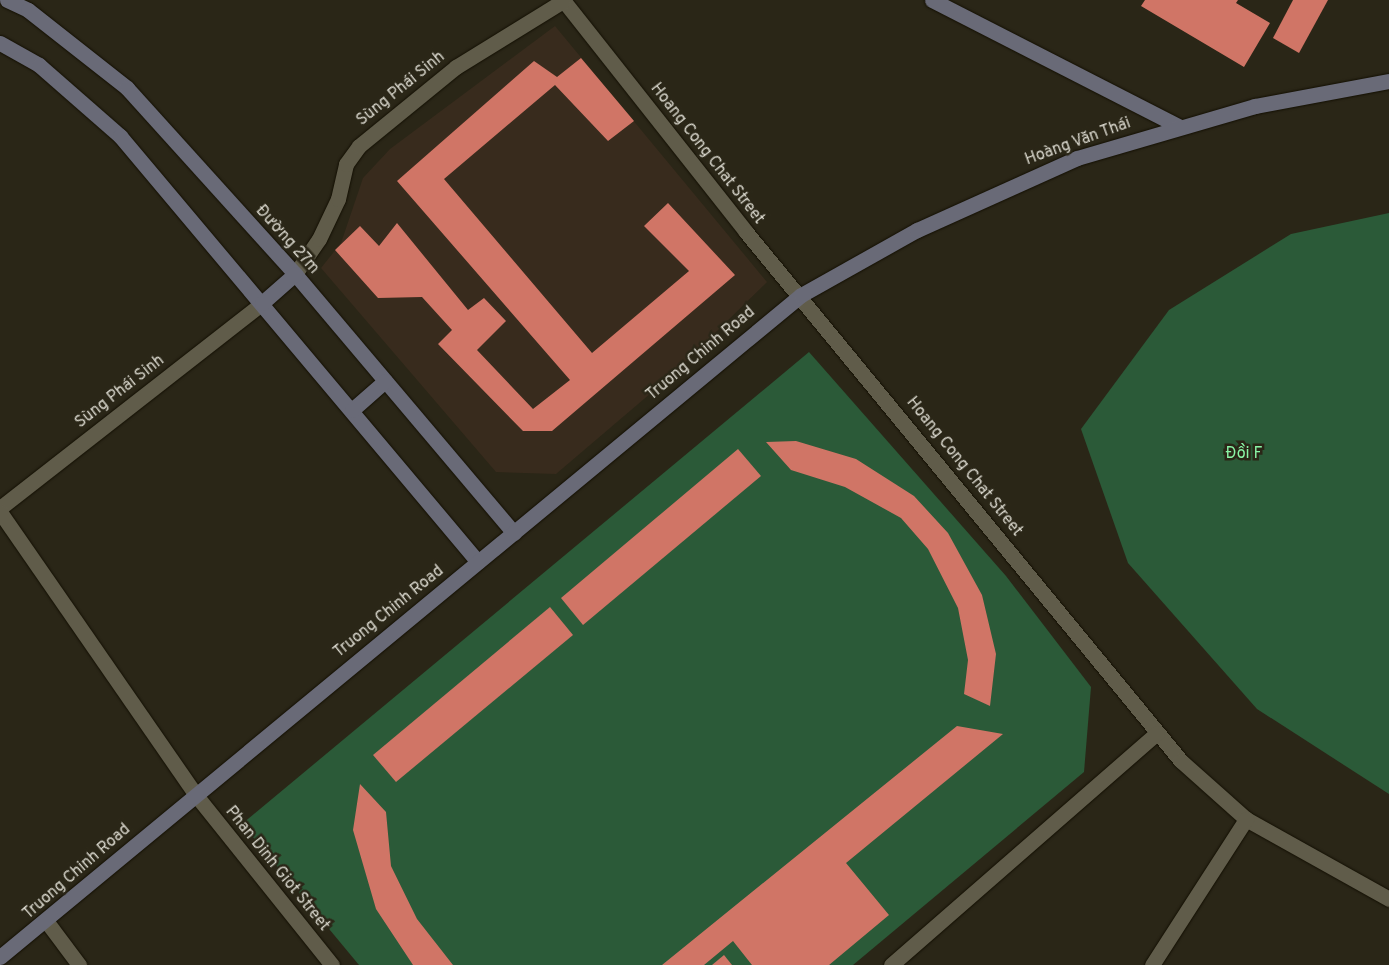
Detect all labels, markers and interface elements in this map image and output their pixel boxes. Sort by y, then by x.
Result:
street label: Sùng Phái Sinh [353,48,449,130]
street label: Hoang Cong Chat Street [646,80,768,228]
street label: Hoàng Văn Thái [1022,114,1134,170]
street label: Đường 27m [251,202,323,278]
street label: Truong Chinh Road [643,303,759,405]
street label: Sùng Phái Sinh [72,351,168,433]
street label: Hoang Cong Chat Street [902,393,1026,541]
park label: Đồi F [1226,444,1262,464]
street label: Truong Chinh Road [330,562,448,662]
street label: Phan Dinh Giot Street [221,803,333,935]
street label: Truong Chinh Road [19,820,135,924]

